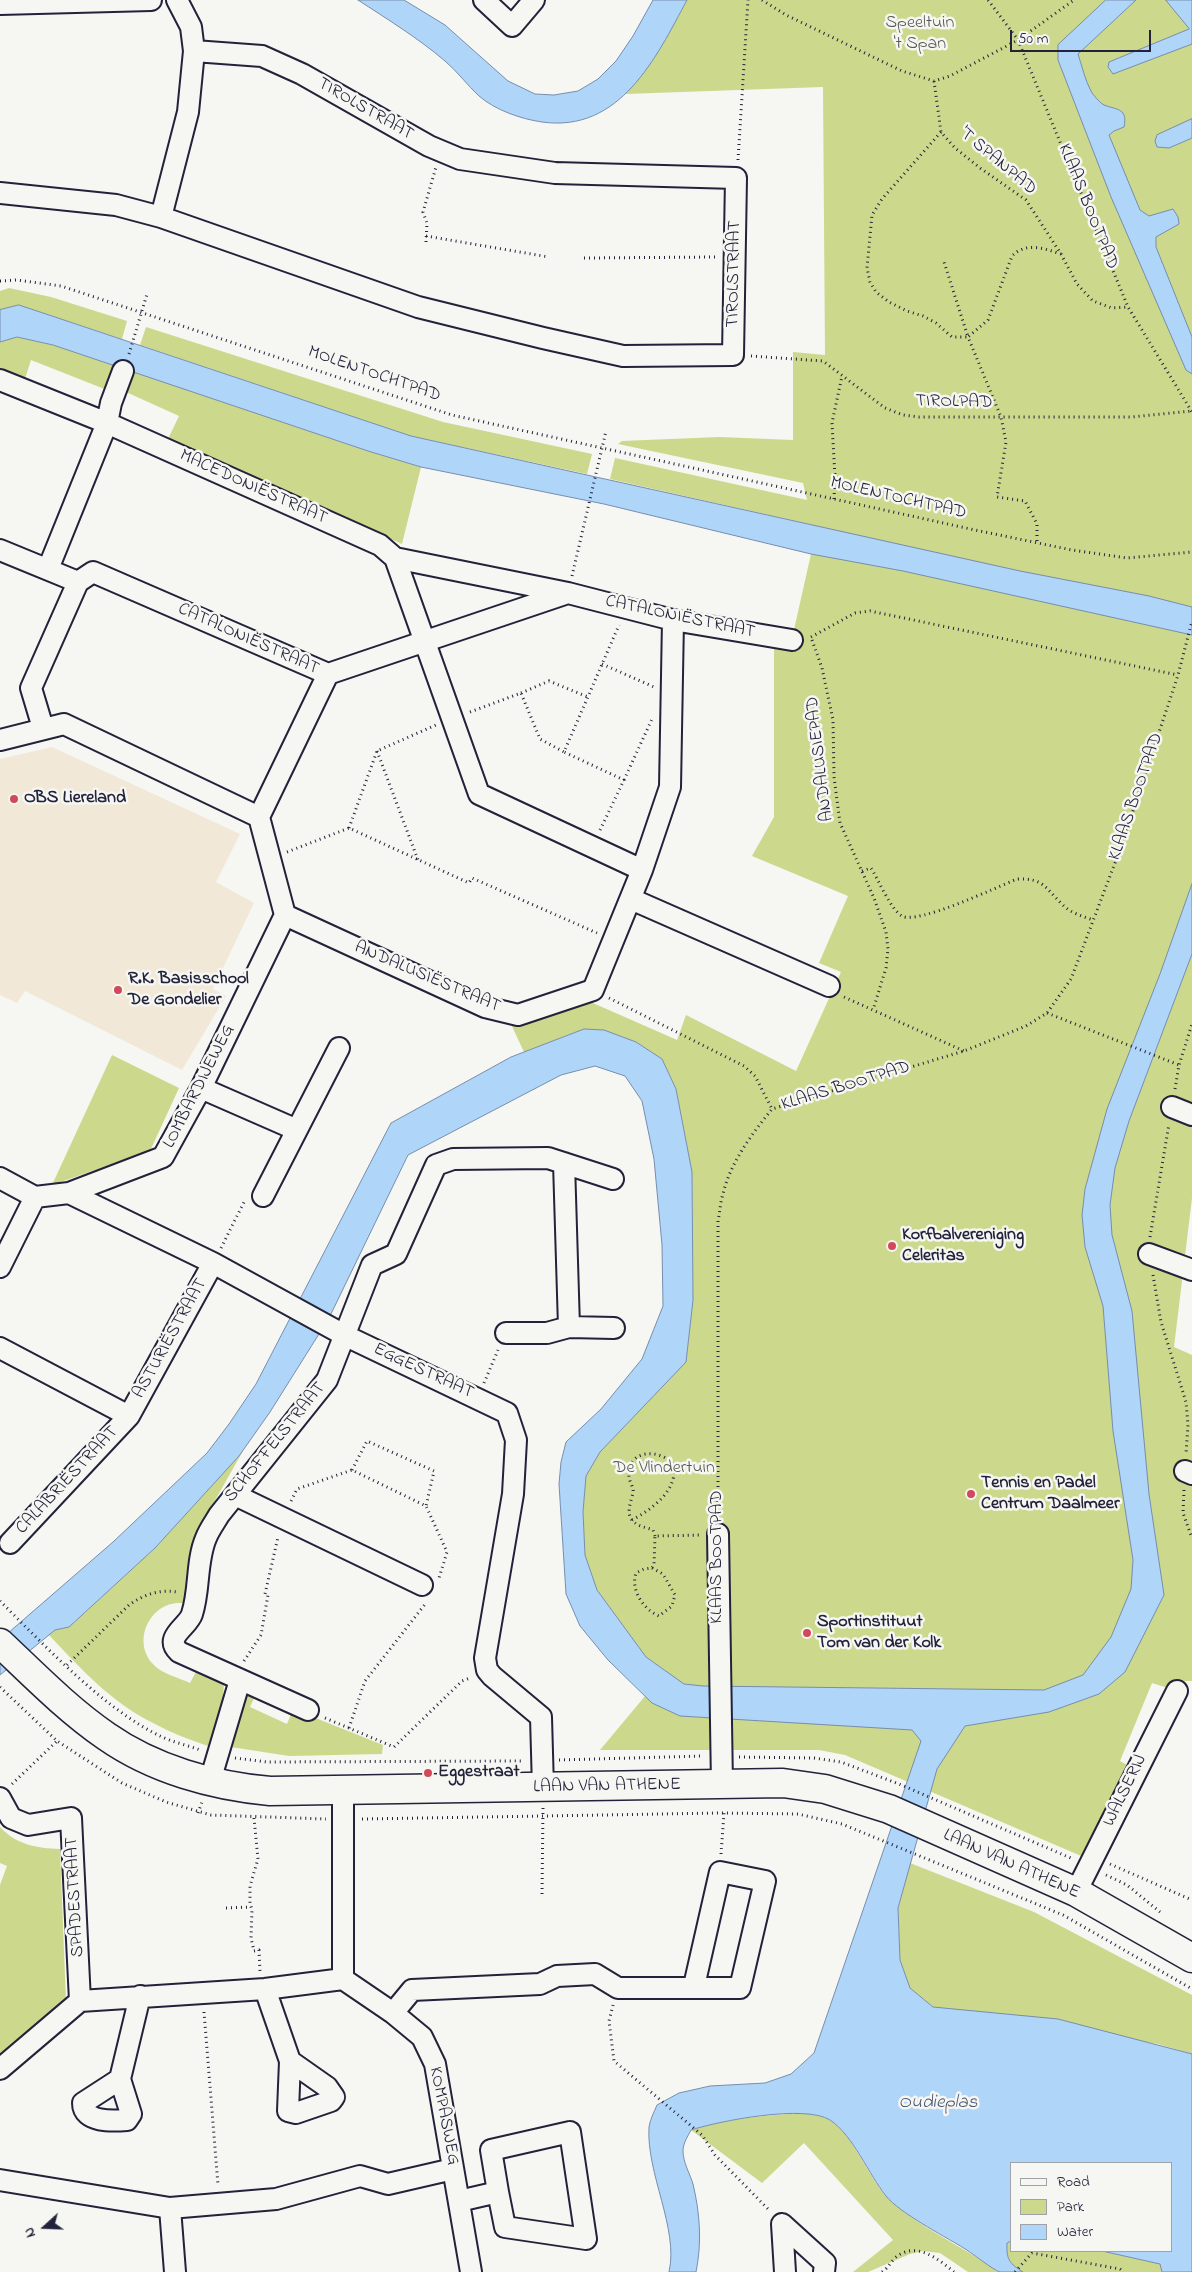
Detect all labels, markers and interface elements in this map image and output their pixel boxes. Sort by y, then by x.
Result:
park label: Speeltuin 't Span [886,13,954,56]
scale bar [1012,20,1153,52]
text: 50 m [1018,28,1048,50]
street label: TIROLSTRAAT [313,74,417,146]
street label: 'T SPANPAD [954,123,1040,201]
street label: KLAAS BOOTPAD [1052,141,1122,273]
street label: TIROLSTRAAT [723,220,747,328]
street label: MOLENTOCHTPAD [305,342,443,408]
street label: TIROLPAD [915,392,993,414]
street label: MACEDONIËSTRAAT [176,446,330,530]
street label: MOLENTOCHTPAD [828,473,968,525]
street label: CATALONIËSTRAAT [603,592,757,644]
street label: CATALONIËSTRAAT [174,599,322,681]
street label: ANDALUSIEPAD [803,695,839,823]
street label: KLAAS BOOTPAD [1105,730,1169,864]
place label: OBS Liereland [24,788,126,810]
marker: OBS Liereland [8,793,20,805]
street label: ANDALUSIËSTRAAT [351,937,503,1019]
place label: R.K. Basisschool De Gondelier [128,969,249,1012]
marker: R.K. Basisschool De Gondelier [112,984,124,996]
street label: LOMBARDIJEWEG [160,1022,240,1152]
street label: KLAAS BOOTPAD [779,1057,913,1117]
place label: Korfbalvereniging Celeritas [902,1225,1024,1268]
marker: Korfbalvereniging Celeritas [886,1240,898,1252]
street label: ASTURIËSTRAAT [129,1275,213,1403]
street label: EGGESTRAAT [369,1339,477,1405]
street label: SCHOFFELSTRAAT [221,1378,331,1508]
street label: CALABRIËSTRAAT [12,1422,124,1540]
park label: De Vlindertuin [613,1458,715,1480]
place label: Tennis en Padel Centrum Daalmeer [981,1473,1120,1516]
marker: Tennis en Padel Centrum Daalmeer [965,1488,977,1500]
street label: KLAAS BOOTPAD [707,1490,729,1624]
place label: Sportinstituut Tom van der Kolk [817,1612,941,1655]
marker: Sportinstituut Tom van der Kolk [801,1627,813,1639]
street label: WALSERIJ [1099,1752,1153,1830]
place label: Eggestraat [438,1762,519,1784]
marker: Eggestraat [422,1767,434,1779]
street label: LAAN VAN ATHENE [533,1775,681,1799]
street label: LAAN VAN ATHENE [939,1825,1083,1905]
street label: SPADESTRAAT [62,1836,90,1958]
street label: KOMPASWEG [423,2065,463,2167]
water label: Oudieplas [899,2093,977,2115]
legend [1010,2162,1172,2252]
text: Road [1057,2171,1090,2193]
text: Park [1057,2196,1084,2218]
north arrow [20,2202,70,2252]
text: Water [1057,2221,1093,2243]
text: N [19,2224,42,2240]

